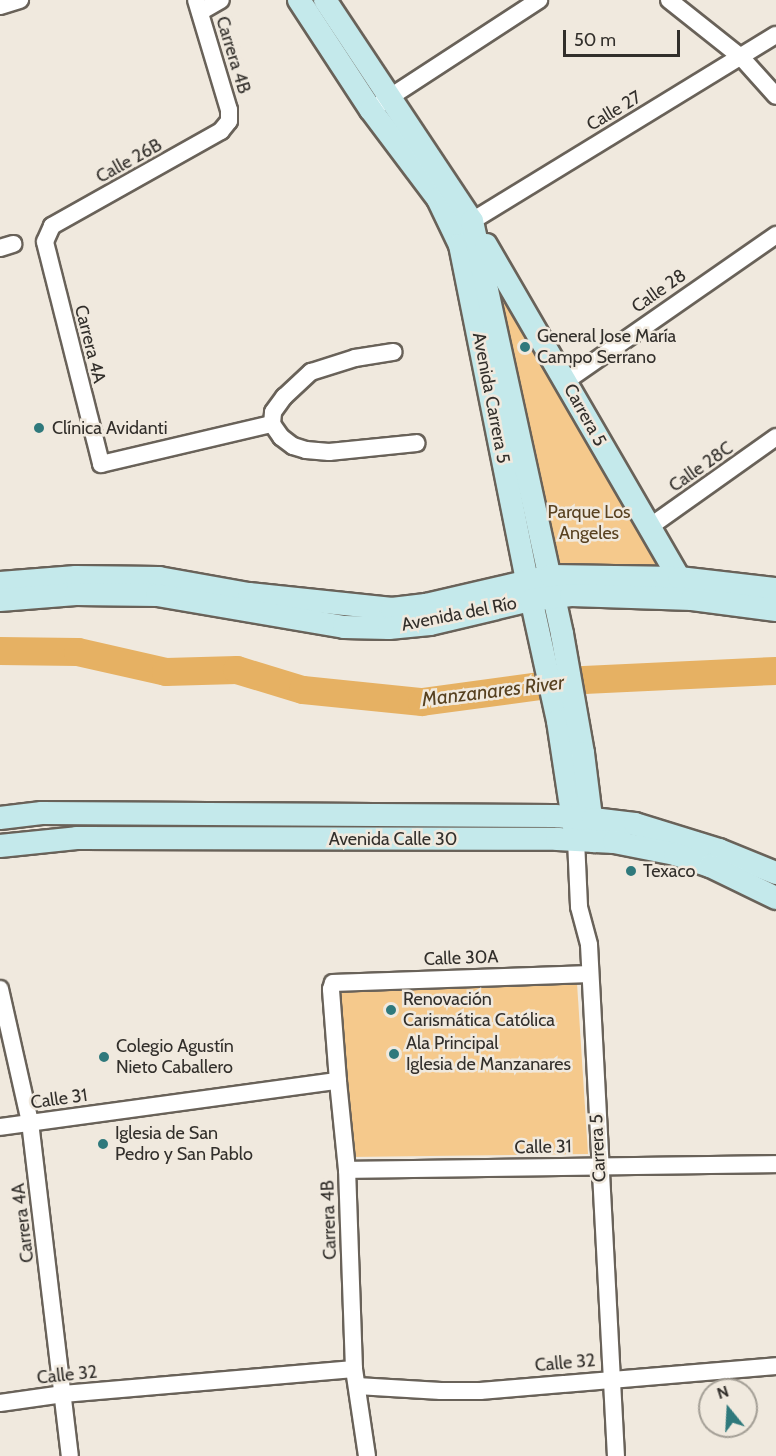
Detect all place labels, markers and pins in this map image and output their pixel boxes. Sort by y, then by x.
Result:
place label: General Jose María Campo Serrano [537,326,676,368]
marker: General Jose María Campo Serrano [518,340,532,354]
place label: Clínica Avidanti [52,417,167,439]
marker: Clínica Avidanti [30,419,48,437]
place label: Texaco [643,860,695,882]
marker: Texaco [624,864,638,878]
place label: Renovación Carismática Católica [403,989,555,1032]
marker: Renovación Carismática Católica [384,1003,398,1017]
place label: Ala Principal Iglesia de Manzanares [406,1033,571,1076]
place label: Colegio Agustín Nieto Caballero [116,1036,234,1078]
marker: Ala Principal Iglesia de Manzanares [387,1047,401,1061]
marker: Colegio Agustín Nieto Caballero [97,1050,111,1064]
place label: Iglesia de San Pedro y San Pablo [115,1123,253,1166]
marker: Iglesia de San Pedro y San Pablo [96,1137,110,1151]

